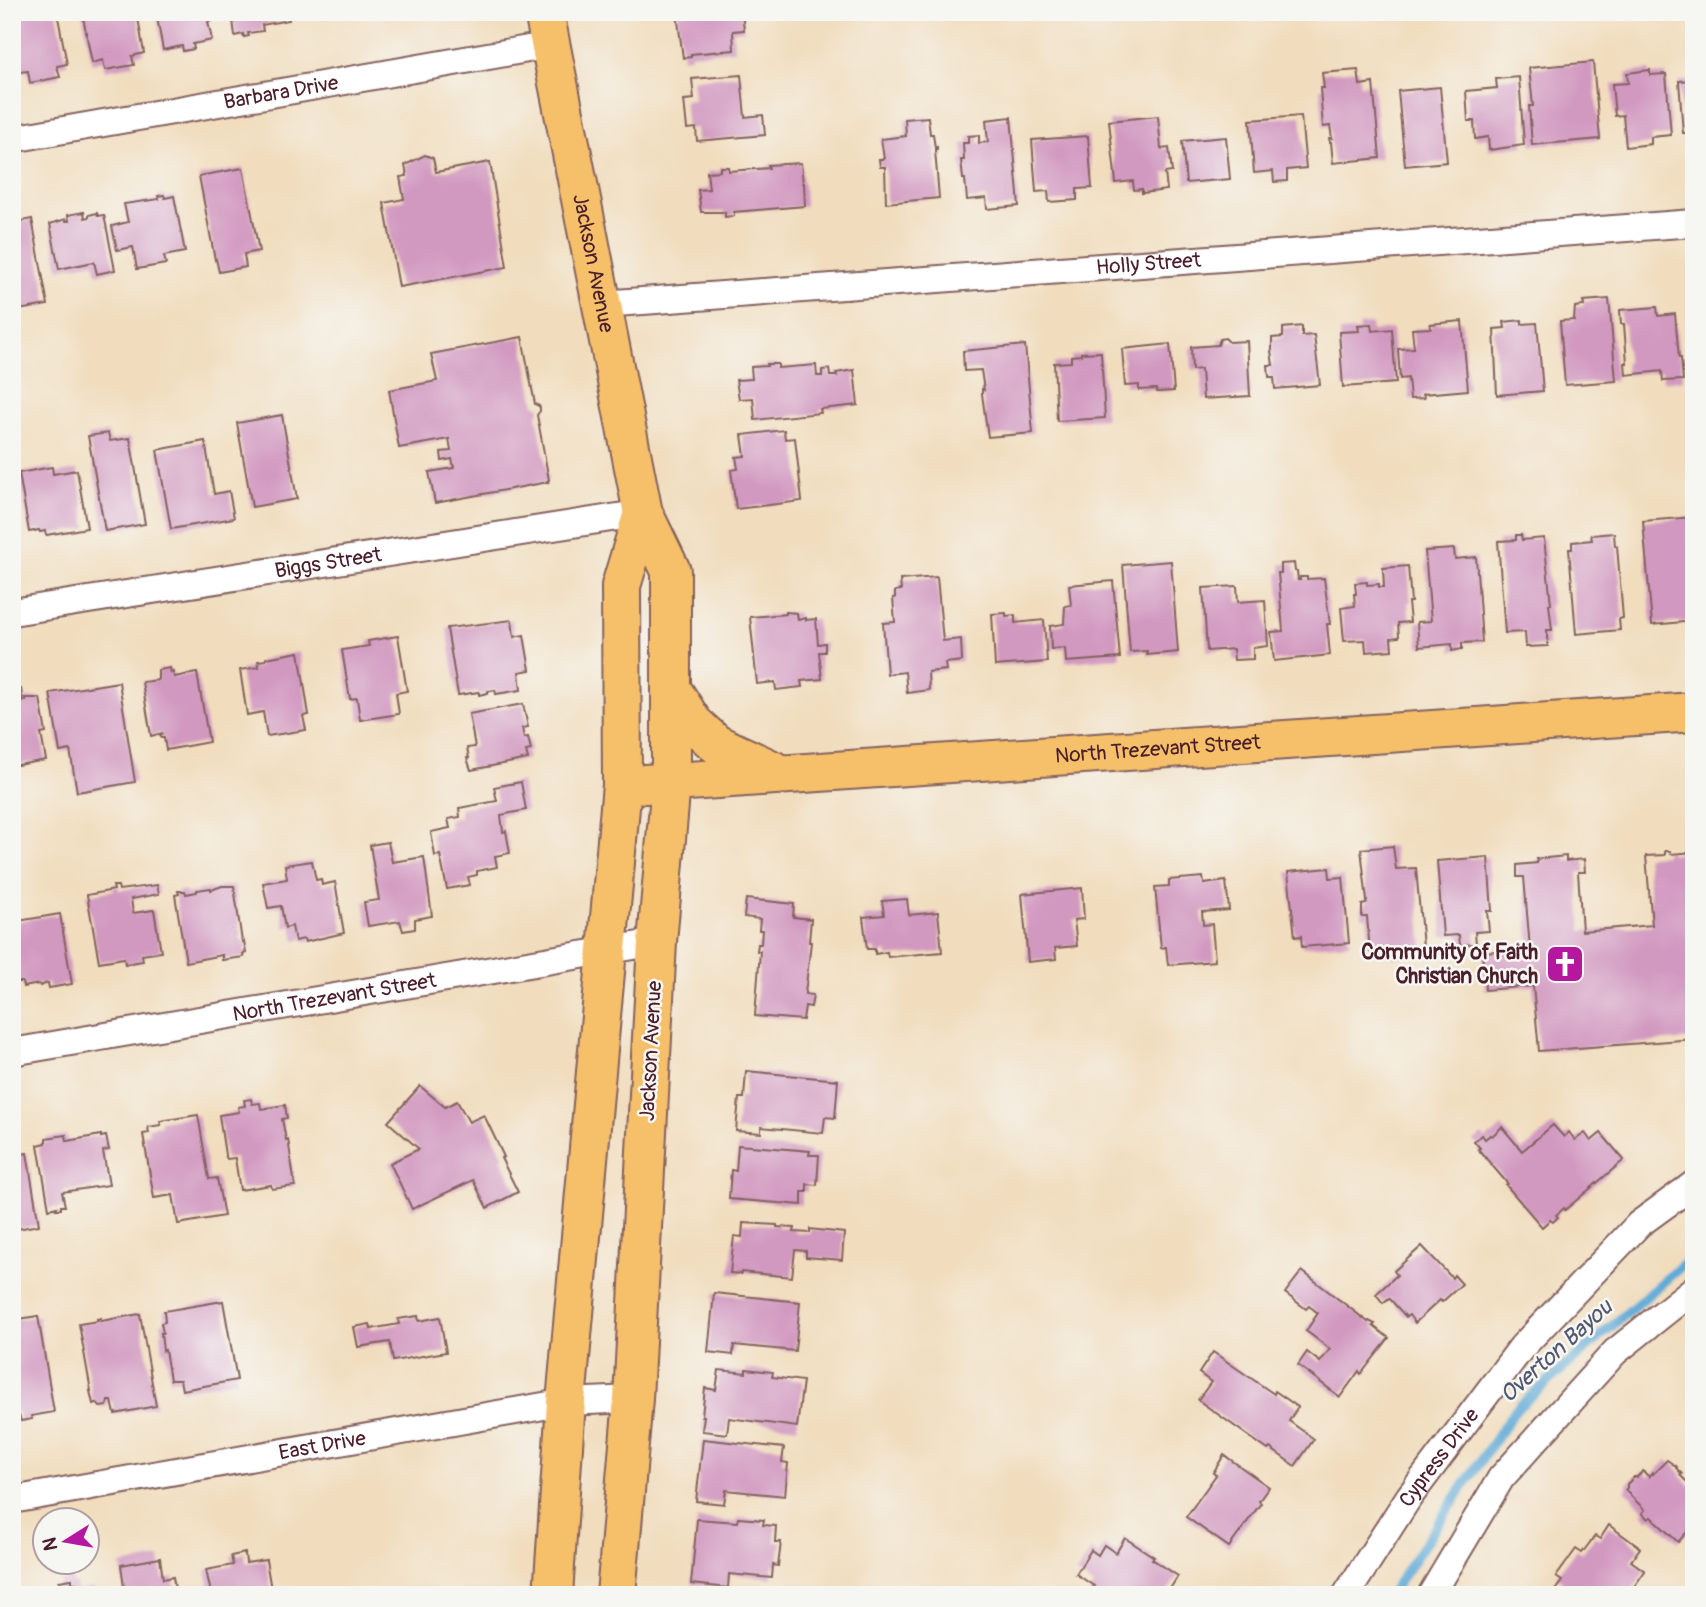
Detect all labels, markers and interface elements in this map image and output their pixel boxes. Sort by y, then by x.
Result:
street label: Barbara Drive [222,69,341,115]
street label: Jackson Avenue [567,191,621,335]
street label: Holly Street [1095,246,1202,281]
street label: Biggs Street [273,541,384,584]
street label: North Trezevant Street [1054,728,1262,769]
place label: Community of Faith Christian Church [1361,939,1538,990]
church icon: Community of Faith Christian Church [1544,943,1586,985]
street label: North Trezevant Street [231,966,439,1028]
street label: Jackson Avenue [634,979,668,1122]
water label: Overton Bayou [1494,1292,1619,1409]
street label: Cypress Drive [1393,1402,1485,1512]
street label: East Drive [277,1424,368,1466]
north arrow [32,1506,102,1576]
text: N [37,1535,63,1553]

